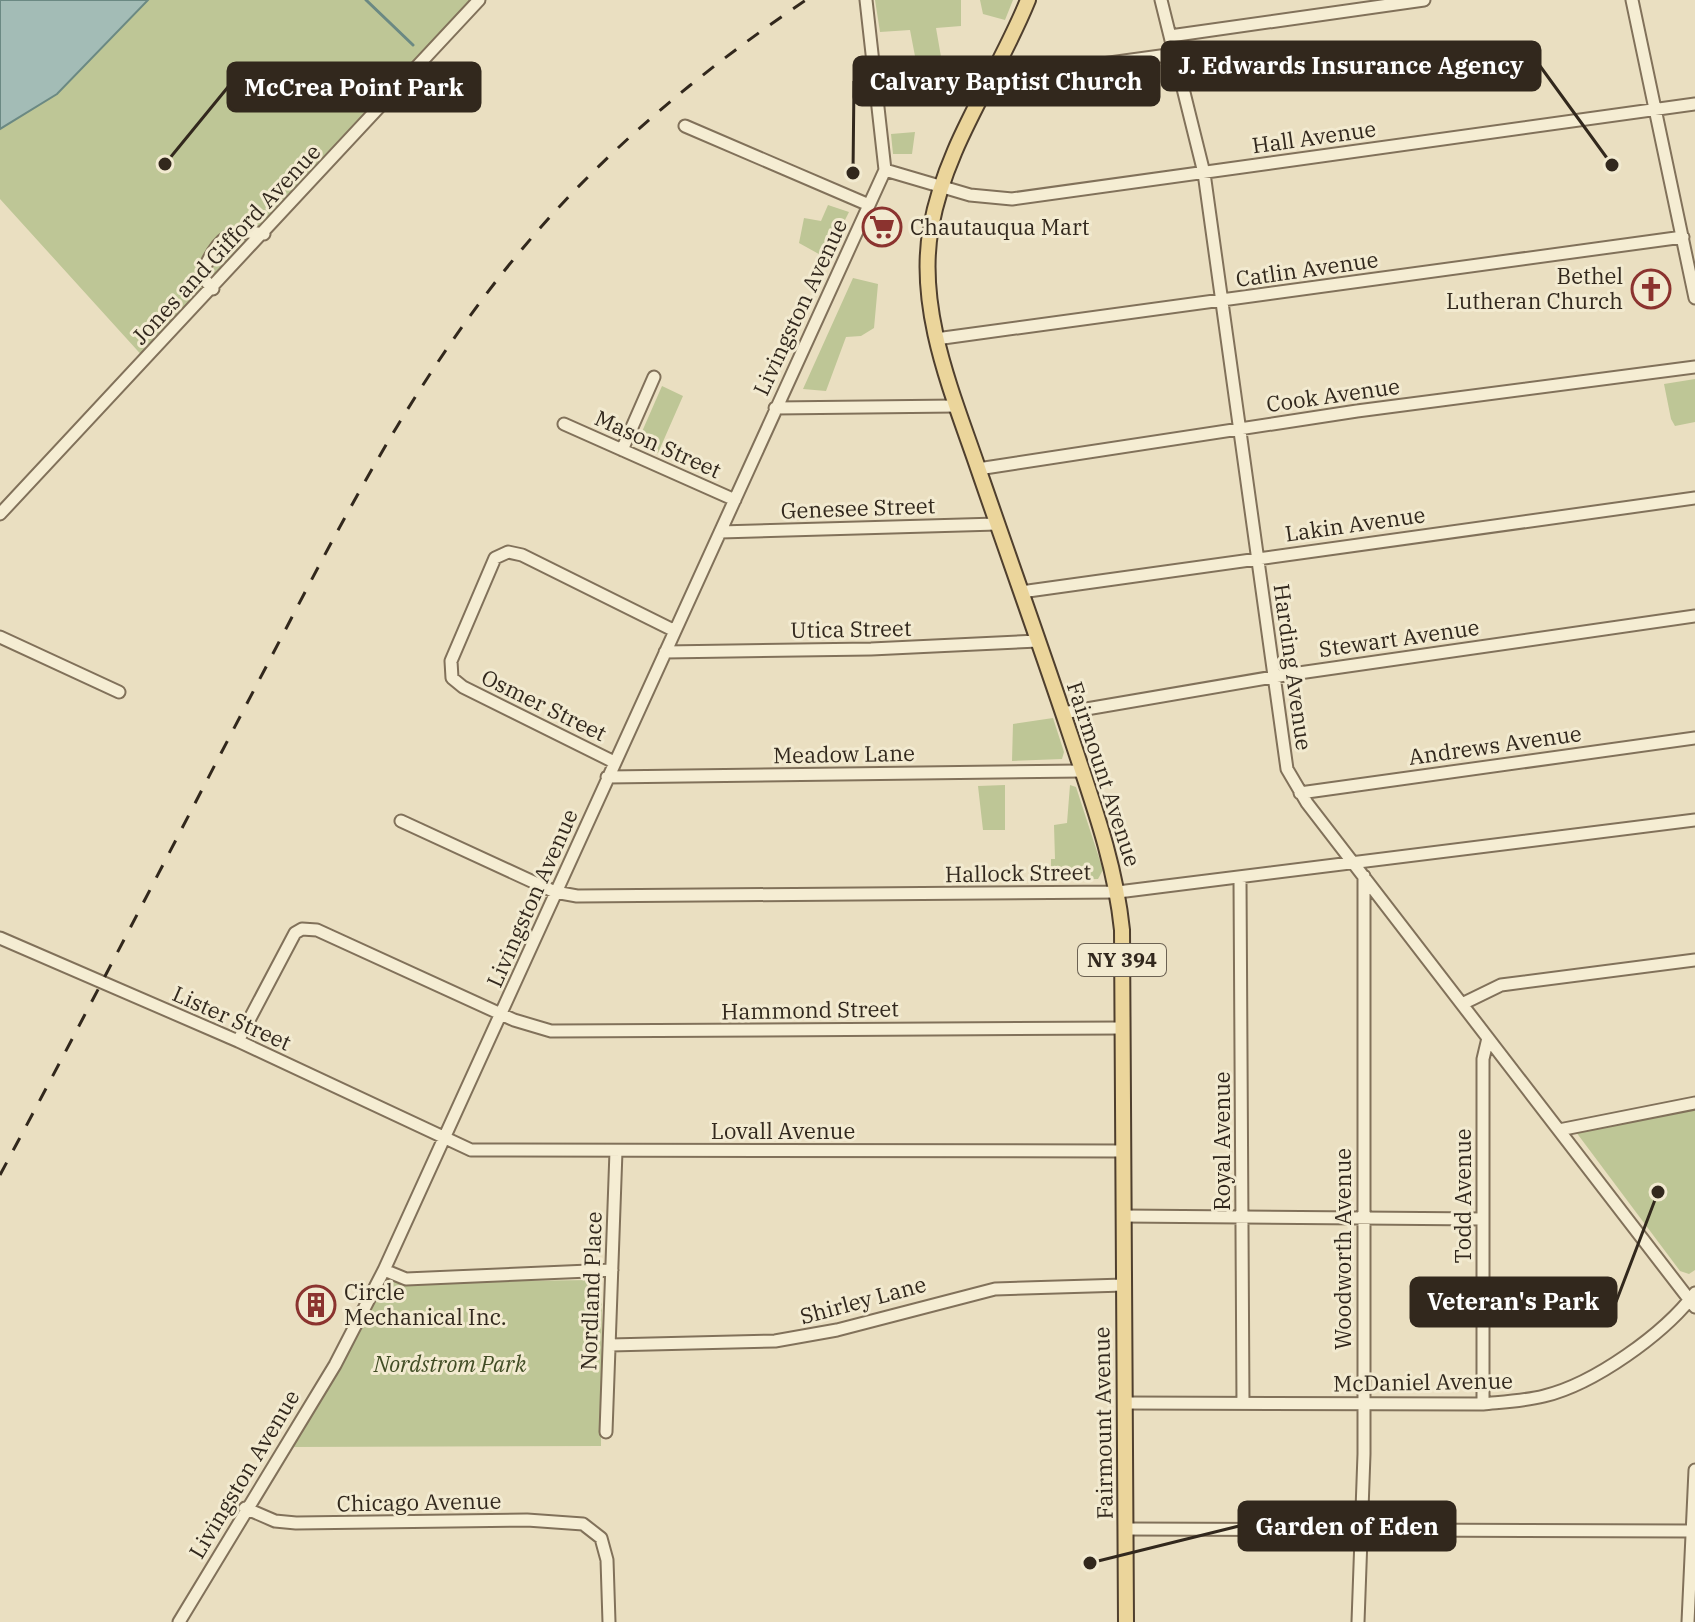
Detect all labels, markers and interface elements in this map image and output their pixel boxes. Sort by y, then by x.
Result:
callout: J. Edwards Insurance Agency [1162,42,1540,90]
text: J. Edwards Insurance Agency [1178,49,1524,81]
callout: Calvary Baptist Church [854,57,1159,105]
callout: McCrea Point Park [228,63,480,111]
text: Calvary Baptist Church [870,65,1142,97]
text: McCrea Point Park [244,71,464,103]
street label: Hall Avenue [1250,113,1378,160]
street label: Jones and Gifford Avenue [125,137,326,350]
supermarket icon: Chautauqua Mart [861,206,903,248]
place label: Chautauqua Mart [910,212,1090,241]
street label: Livingston Avenue [746,214,853,400]
street label: Catlin Avenue [1234,244,1380,293]
place label: Bethel Lutheran Church [1446,261,1623,315]
church icon: Bethel Lutheran Church [1630,268,1672,310]
street label: Cook Avenue [1264,371,1401,418]
street label: Mason Street [590,403,726,484]
street label: Genesee Street [780,490,936,525]
street label: Lakin Avenue [1283,499,1427,548]
street label: Harding Avenue [1267,582,1320,752]
street label: Stewart Avenue [1317,612,1481,663]
street label: Utica Street [790,613,912,644]
street label: Osmer Street [477,662,612,747]
street label: Fairmount Avenue [1061,678,1148,870]
street label: Andrews Avenue [1407,718,1583,771]
street label: Meadow Lane [773,738,915,769]
street label: Livingston Avenue [479,804,584,991]
street label: Hallock Street [945,857,1092,888]
road number: NY 394 [1078,944,1166,976]
street label: Lister Street [168,979,296,1057]
street label: Hammond Street [721,993,899,1026]
street label: Royal Avenue [1207,1071,1236,1211]
street label: Lovall Avenue [711,1116,855,1145]
street label: Todd Avenue [1448,1128,1477,1264]
street label: Woodworth Avenue [1328,1148,1357,1350]
street label: Nordland Place [573,1211,608,1371]
street label: Shirley Lane [797,1269,929,1330]
place label: Circle Mechanical Inc. [344,1277,507,1331]
callout: Veteran's Park [1411,1278,1616,1326]
building icon: Circle Mechanical Inc. [295,1284,337,1326]
text: Veteran's Park [1427,1285,1599,1317]
street label: Fairmount Avenue [1086,1326,1119,1520]
park label: Nordstrom Park [373,1349,527,1378]
street label: McDaniel Avenue [1333,1365,1513,1398]
street label: Livingston Avenue [182,1384,305,1563]
street label: Chicago Avenue [336,1486,502,1517]
callout: Garden of Eden [1239,1502,1455,1550]
text: Garden of Eden [1255,1510,1439,1542]

